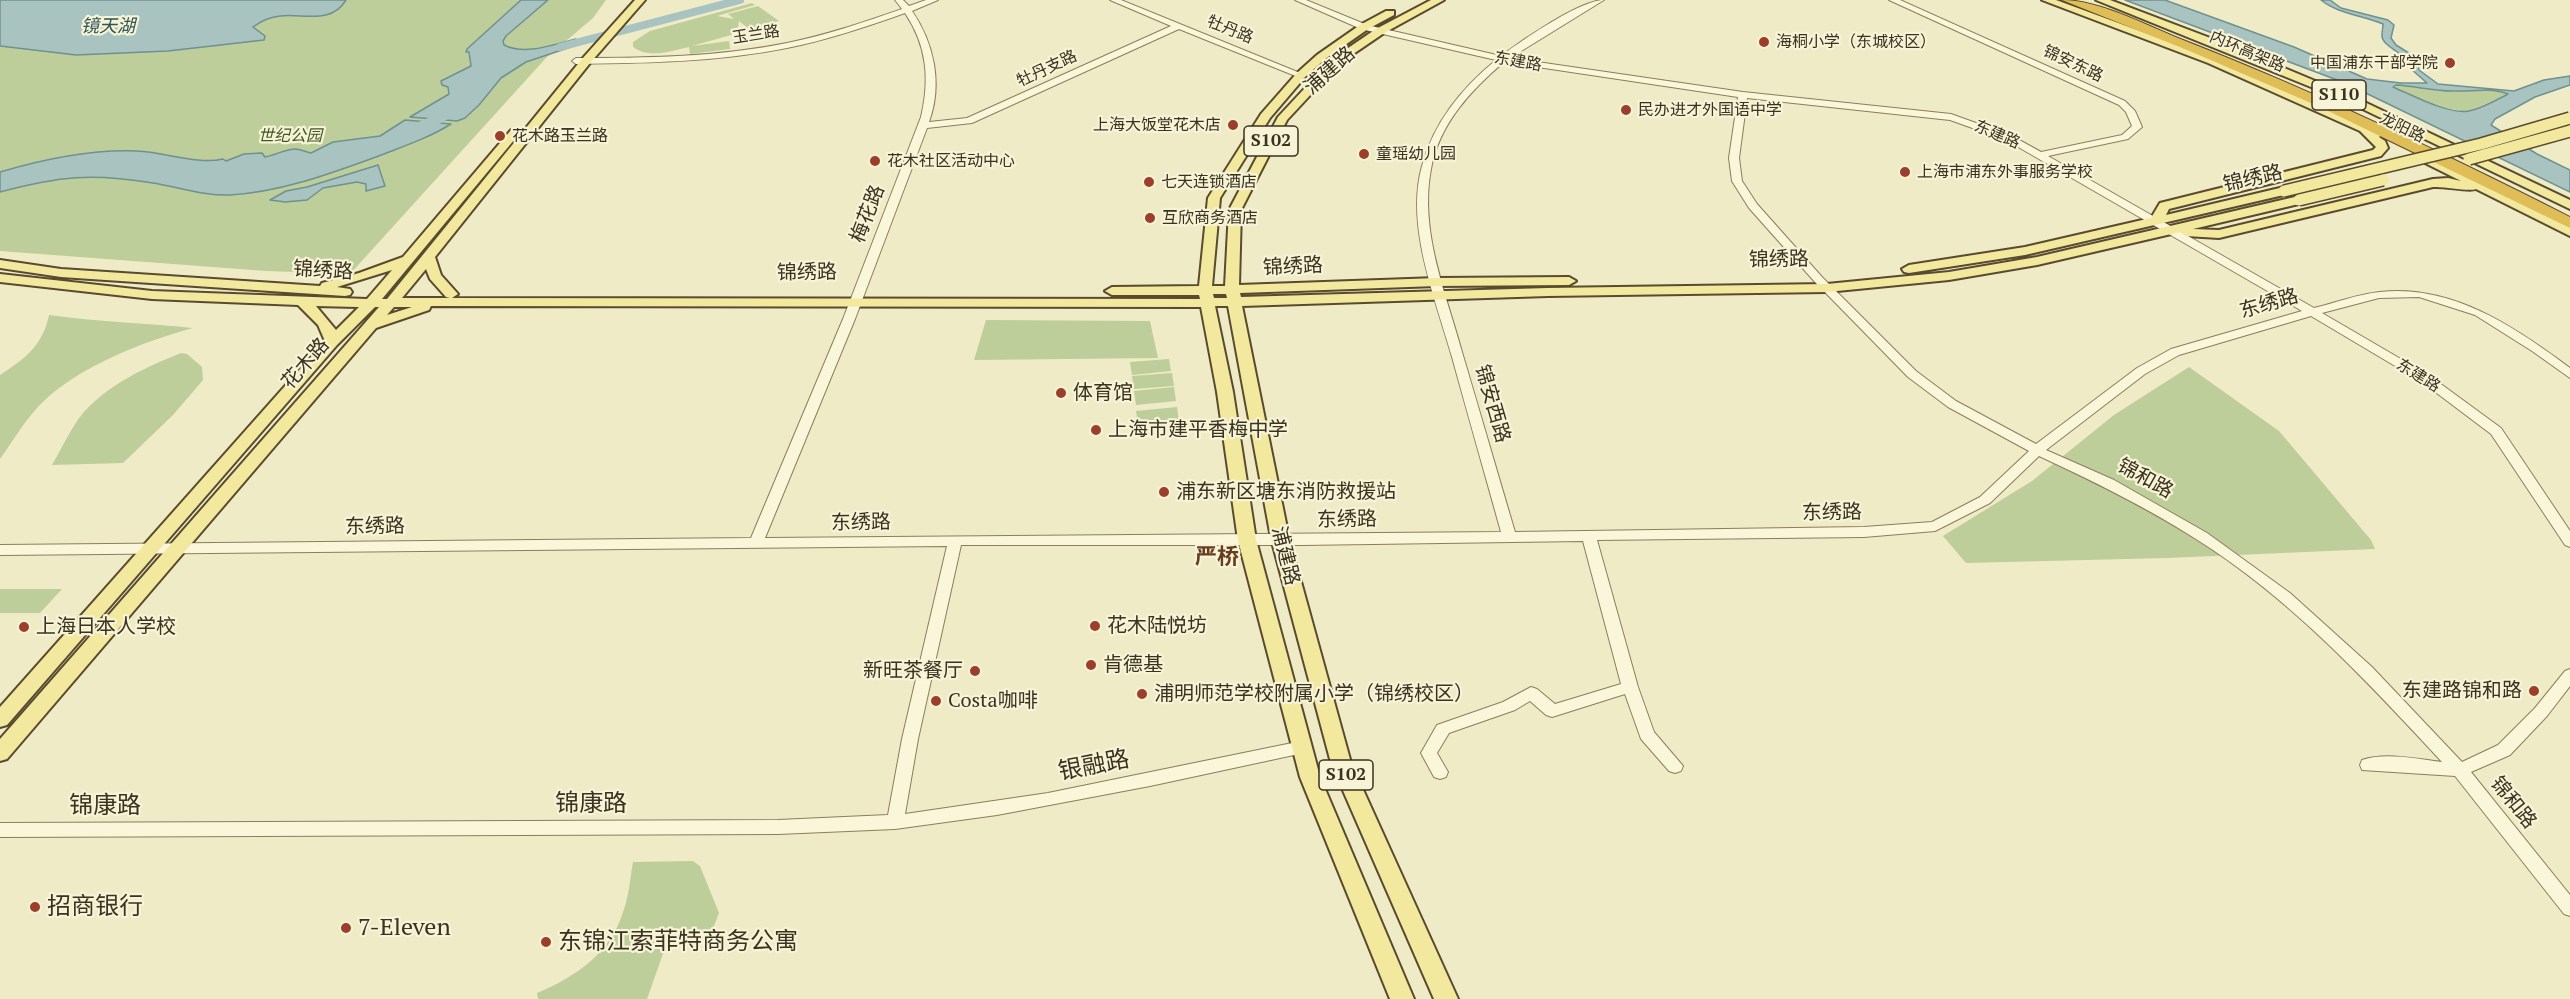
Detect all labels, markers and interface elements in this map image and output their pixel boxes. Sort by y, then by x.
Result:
street label: 牡丹路 [1204,12,1256,48]
water label: 镜天湖 [81,16,135,38]
street label: 玉兰路 [731,22,781,48]
street label: 内环高架路 [2206,28,2288,76]
place label: 海桐小学（东城校区） [1776,32,1936,52]
marker: 海桐小学（东城校区） [1757,35,1771,49]
street label: 浦建路 [1300,42,1360,100]
street label: 锦安东路 [2040,42,2106,86]
street label: 牡丹支路 [1014,47,1080,91]
street label: 东建路 [1493,48,1543,76]
place label: 中国浦东干部学院 [2310,53,2438,73]
marker: 中国浦东干部学院 [2443,56,2457,70]
road number: S110 [2312,80,2366,110]
place label: 民办进才外国语中学 [1638,100,1782,120]
marker: 民办进才外国语中学 [1619,103,1633,117]
street label: 龙阳路 [2376,109,2428,147]
place label: 上海大饭堂花木店 [1093,115,1221,135]
street label: 东建路 [1971,117,2023,153]
marker: 上海大饭堂花木店 [1226,118,1240,132]
park label: 世纪公园 [258,126,322,146]
place label: 花木路玉兰路 [512,126,608,146]
road number: S102 [1244,126,1298,156]
marker: 花木路玉兰路 [493,129,507,143]
place label: 童瑶幼儿园 [1376,144,1456,164]
marker: 童瑶幼儿园 [1357,147,1371,161]
place label: 花木社区活动中心 [887,151,1015,171]
marker: 花木社区活动中心 [868,154,882,168]
street label: 锦绣路 [2221,161,2285,197]
place label: 上海市浦东外事服务学校 [1917,162,2093,182]
marker: 上海市浦东外事服务学校 [1898,165,1912,179]
place label: 七天连锁酒店 [1161,172,1257,192]
marker: 七天连锁酒店 [1142,175,1156,189]
street label: 梅花路 [846,182,890,246]
place label: 互欣商务酒店 [1162,208,1258,228]
marker: 互欣商务酒店 [1143,211,1157,225]
street label: 锦绣路 [1749,247,1809,273]
street label: 锦绣路 [1262,253,1324,281]
street label: 锦绣路 [292,257,354,285]
street label: 锦绣路 [777,260,837,286]
street label: 东绣路 [2237,284,2301,324]
street label: 花木路 [277,333,335,395]
street label: 东建路 [2393,355,2443,397]
street label: 锦安西路 [1469,362,1515,446]
place label: 体育馆 [1073,381,1133,405]
marker: 体育馆 [1054,386,1068,400]
place label: 上海市建平香梅中学 [1108,418,1288,442]
marker: 上海市建平香梅中学 [1089,423,1103,437]
street label: 锦和路 [2113,454,2177,504]
place label: 浦东新区塘东消防救援站 [1176,480,1396,504]
marker: 浦东新区塘东消防救援站 [1157,485,1171,499]
street label: 东绣路 [1802,500,1862,526]
street label: 东绣路 [1317,507,1377,533]
street label: 东绣路 [831,510,891,536]
street label: 东绣路 [345,514,405,540]
street label: 浦建路 [1266,524,1304,588]
district label: 严桥 [1195,545,1239,571]
place label: 花木陆悦坊 [1107,614,1207,638]
place label: 上海日本人学校 [36,615,176,639]
marker: 花木陆悦坊 [1088,619,1102,633]
marker: 上海日本人学校 [17,620,31,634]
place label: 肯德基 [1103,653,1163,677]
marker: 肯德基 [1084,658,1098,672]
place label: 新旺茶餐厅 [863,659,963,683]
marker: 新旺茶餐厅 [968,664,982,678]
place label: 东建路锦和路 [2402,679,2522,703]
place label: 浦明师范学校附属小学（锦绣校区） [1154,682,1474,706]
marker: 东建路锦和路 [2527,684,2541,698]
marker: 浦明师范学校附属小学（锦绣校区） [1135,687,1149,701]
place label: Costa咖啡 [948,689,1038,713]
marker: Costa咖啡 [929,694,943,708]
street label: 银融路 [1056,745,1132,787]
road number: S102 [1319,760,1373,790]
street label: 锦和路 [2485,772,2541,834]
street label: 锦康路 [555,790,627,818]
street label: 锦康路 [69,792,141,820]
place label: 招商银行 [47,893,143,921]
marker: 招商银行 [28,900,42,914]
place label: 7-Eleven [358,914,451,942]
marker: 7-Eleven [339,921,353,935]
place label: 东锦江索菲特商务公寓 [558,928,798,956]
marker: 东锦江索菲特商务公寓 [539,935,553,949]

